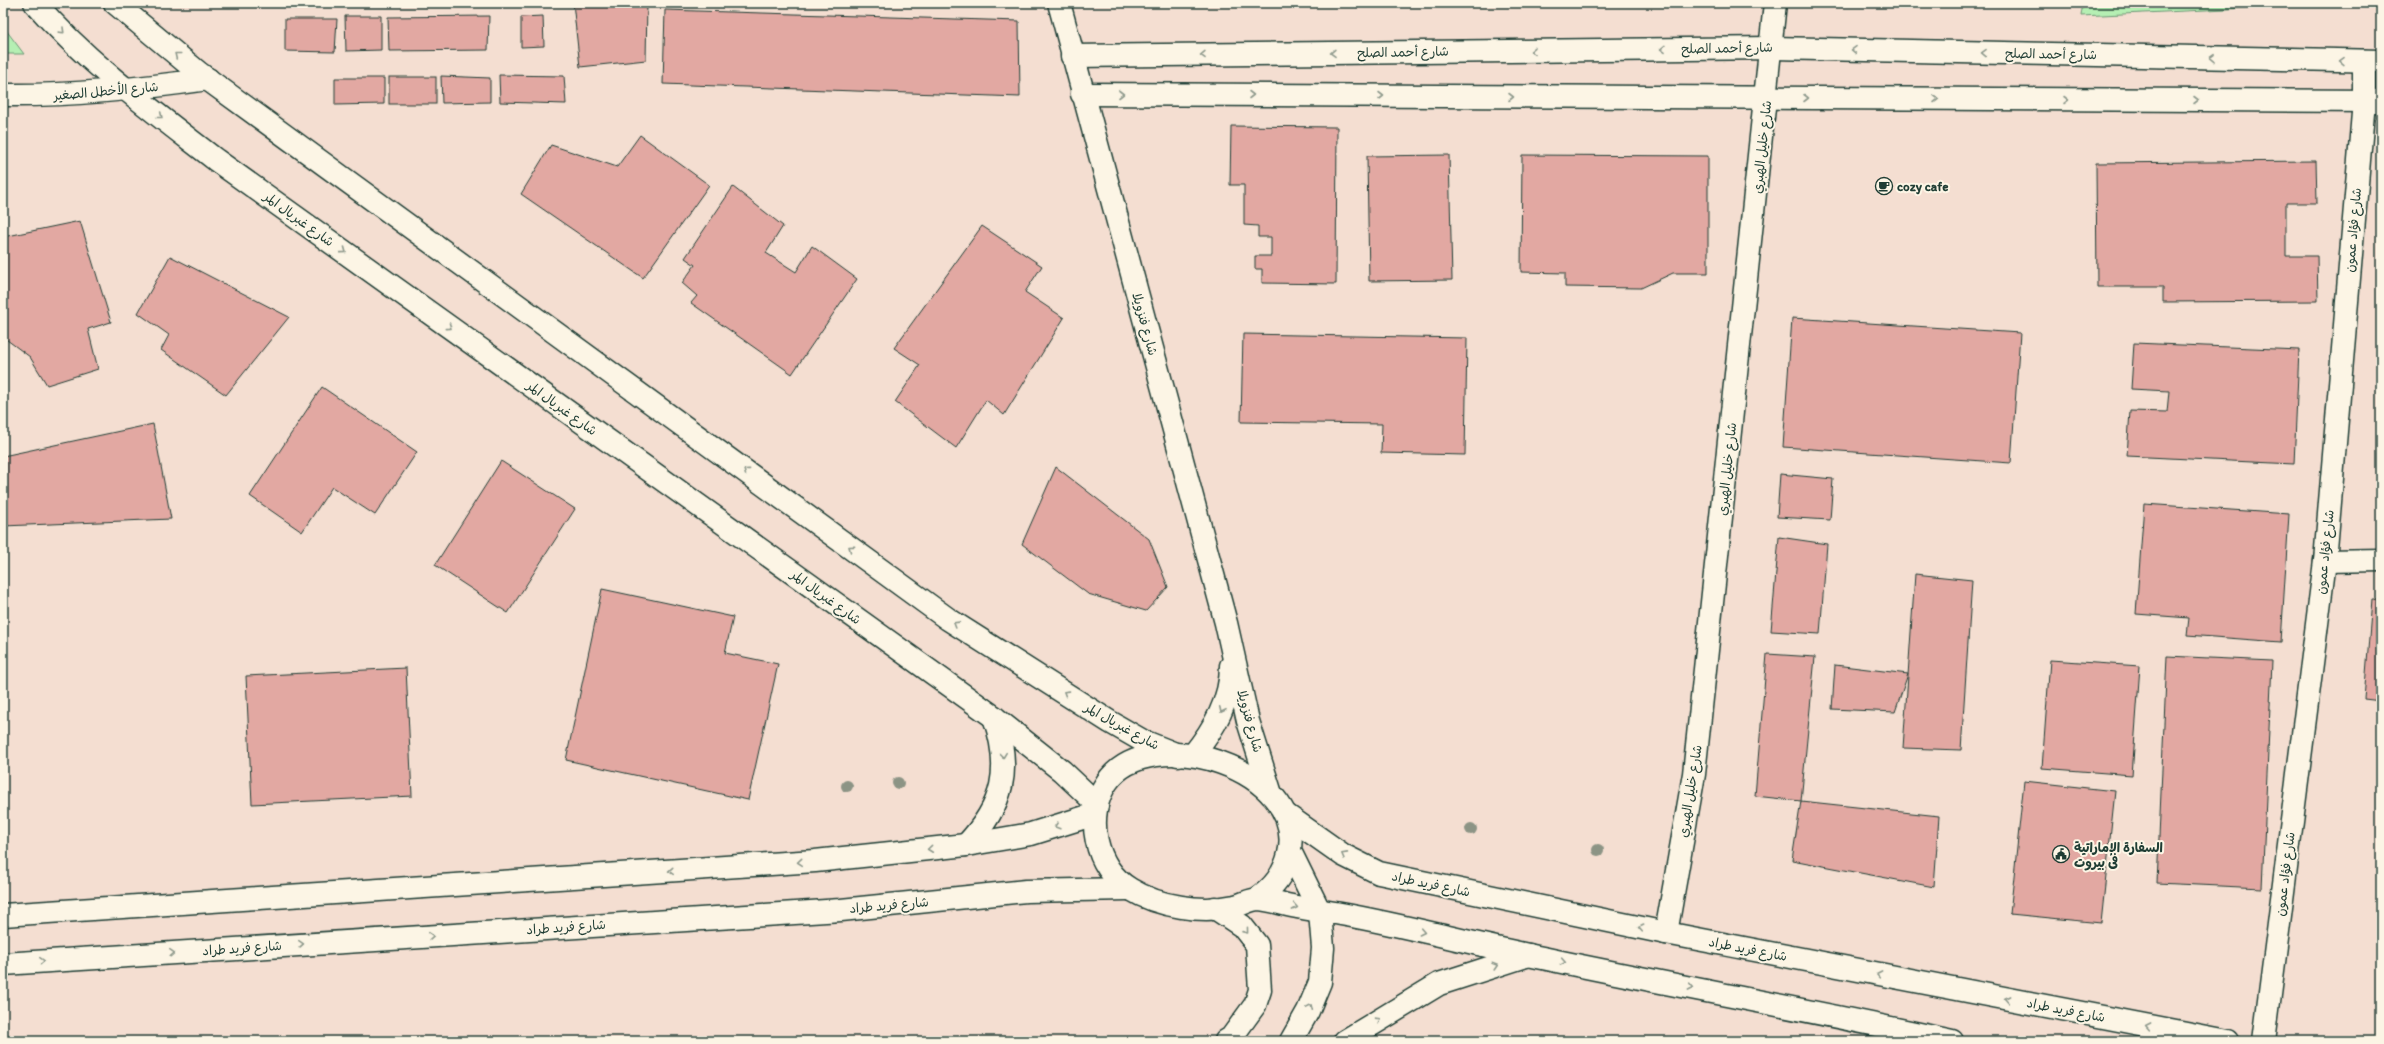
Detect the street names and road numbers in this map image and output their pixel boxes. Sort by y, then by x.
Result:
street label: شارع أحمد الصلح [1681,40,1773,58]
street label: شارع أحمد الصلح [1357,44,1449,62]
street label: شارع أحمد الصلح [2005,46,2097,64]
street label: شارع الأخطل الصغير [52,78,159,105]
street label: شارع خليل الهبري [1750,100,1776,195]
street label: شارع فؤاد عمون [2342,187,2366,273]
street label: شارع غبريال المر [259,188,337,251]
street label: شارع فنزويلا [1127,291,1161,358]
street label: شارع غبريال المر [522,377,600,440]
street label: شارع خليل الهبري [1715,422,1741,517]
street label: شارع فؤاد عمون [2313,509,2339,595]
street label: شارع غبريال المر [786,566,864,629]
street label: شارع فنزويلا [1232,688,1266,755]
street label: شارع غبريال المر [1080,699,1162,754]
street label: شارع خليل الهبري [1675,744,1707,839]
street label: شارع فؤاد عمون [2272,831,2300,917]
street label: شارع فريد طراد [1390,868,1472,902]
street label: شارع فريد طراد [849,894,930,918]
street label: شارع فريد طراد [526,917,606,939]
street label: شارع فريد طراد [1707,934,1789,966]
street label: شارع فريد طراد [202,938,282,960]
street label: شارع فريد طراد [2025,995,2107,1027]

